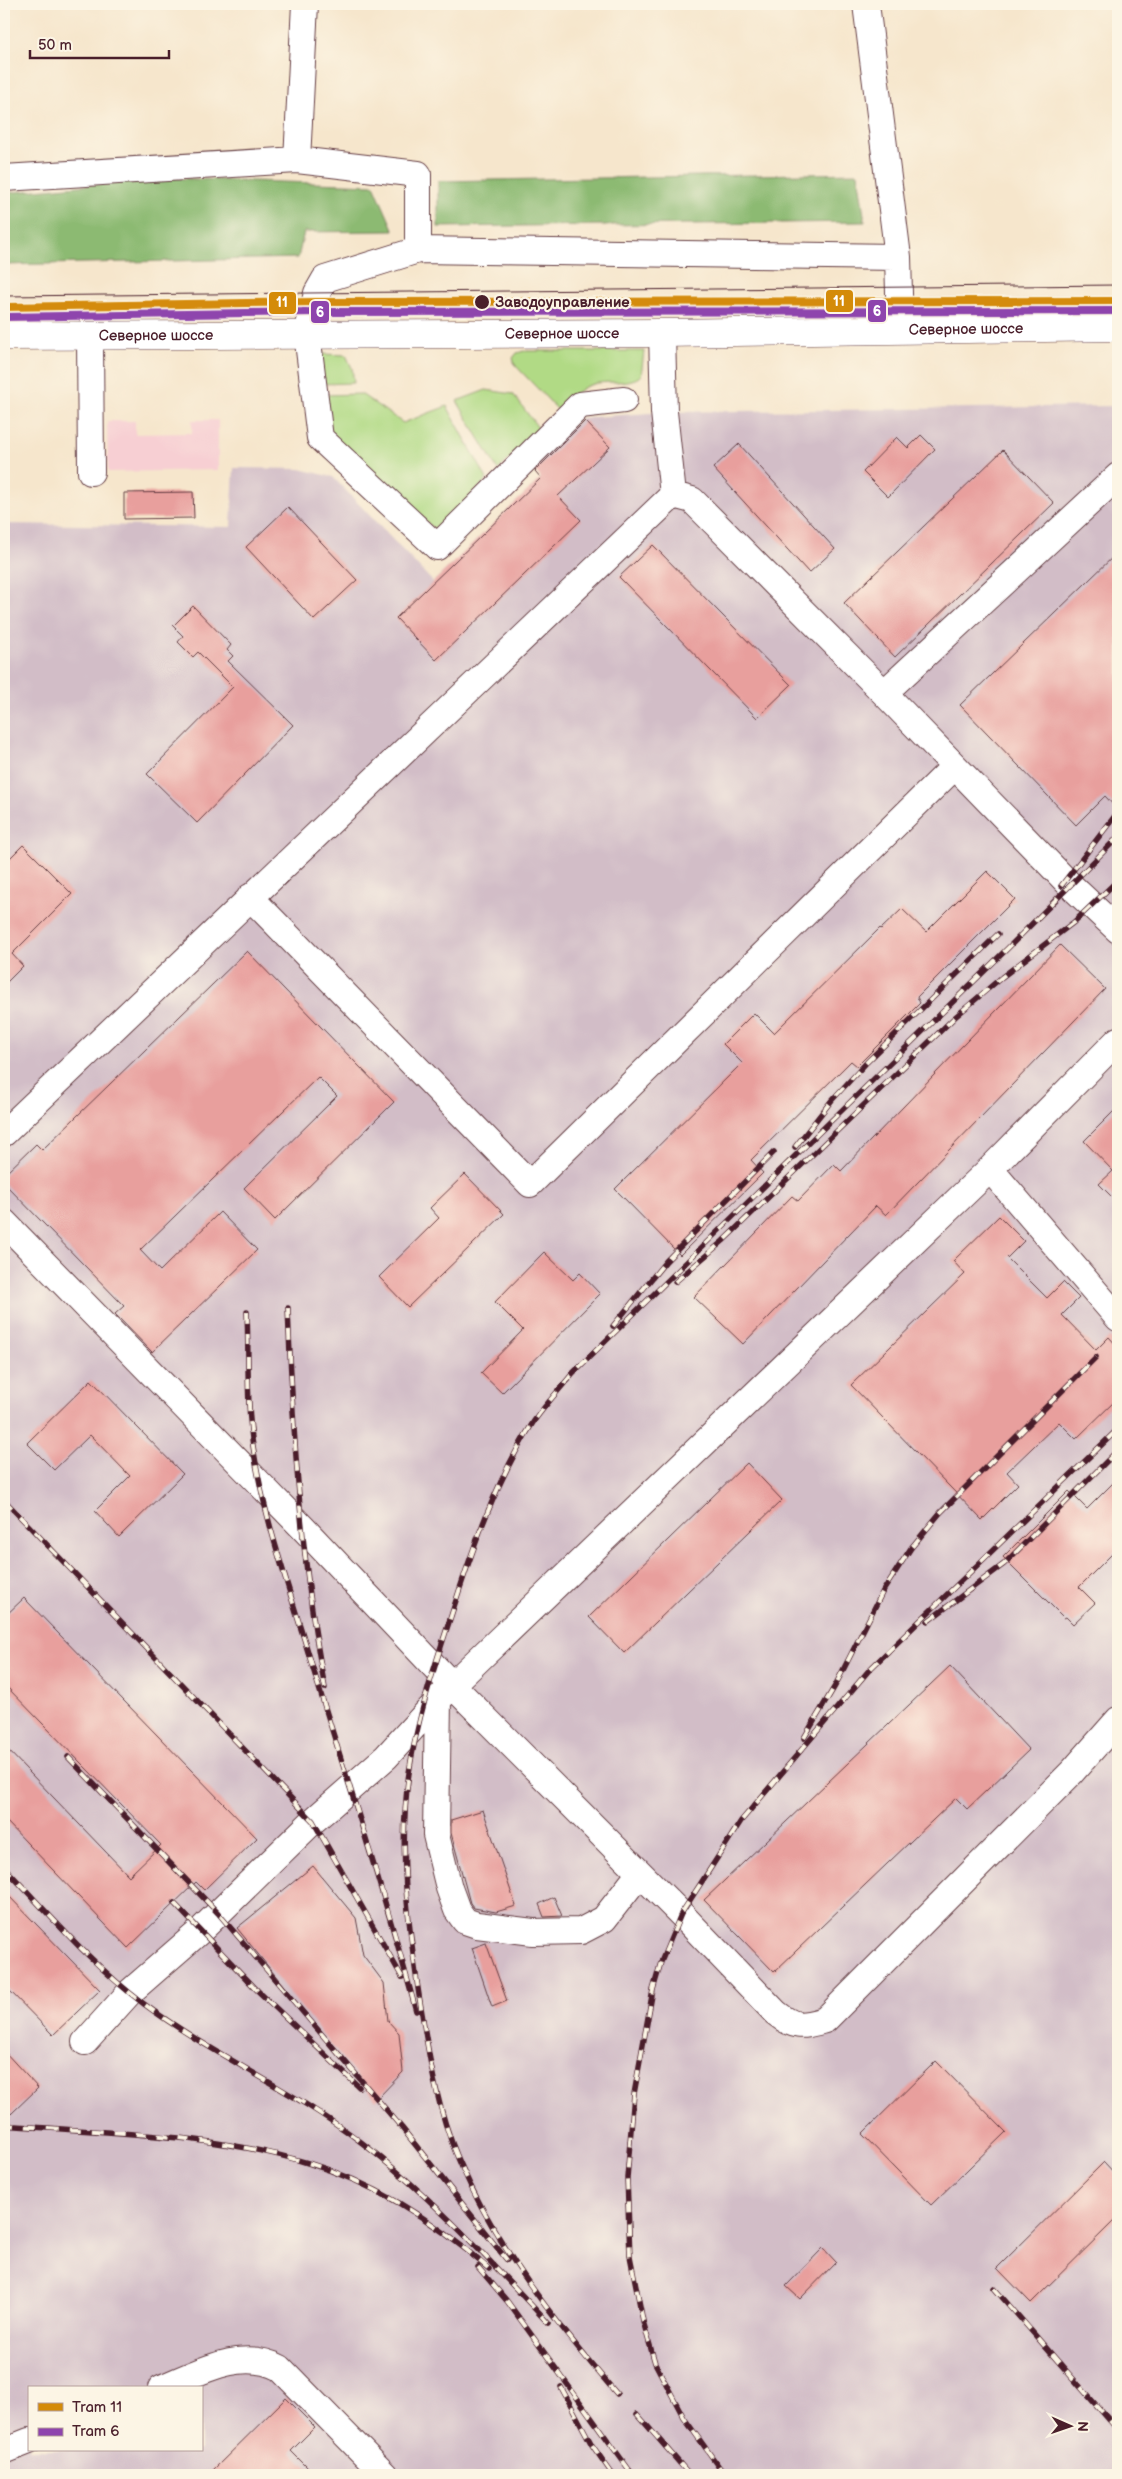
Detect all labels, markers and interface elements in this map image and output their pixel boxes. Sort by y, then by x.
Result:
scale bar [30,28,169,60]
text: 50 m [38,36,72,55]
line badge: 11 [825,289,854,313]
line badge: 11 [268,291,297,315]
marker: Заводоуправление [473,293,491,311]
place label: Заводоуправление [495,293,630,312]
text: 11 [833,293,845,310]
text: 11 [276,294,288,311]
line badge: 6 [867,299,887,323]
line badge: 6 [310,300,330,324]
text: 6 [873,303,881,320]
text: 6 [316,304,324,321]
street label: Северное шоссе [909,319,1023,339]
street label: Северное шоссе [505,324,619,343]
street label: Северное шоссе [99,326,213,345]
legend [28,2386,202,2452]
text: Tram 11 [72,2398,122,2417]
north arrow [1044,2402,1094,2452]
text: N [1074,2421,1091,2432]
text: Tram 6 [72,2422,120,2441]

